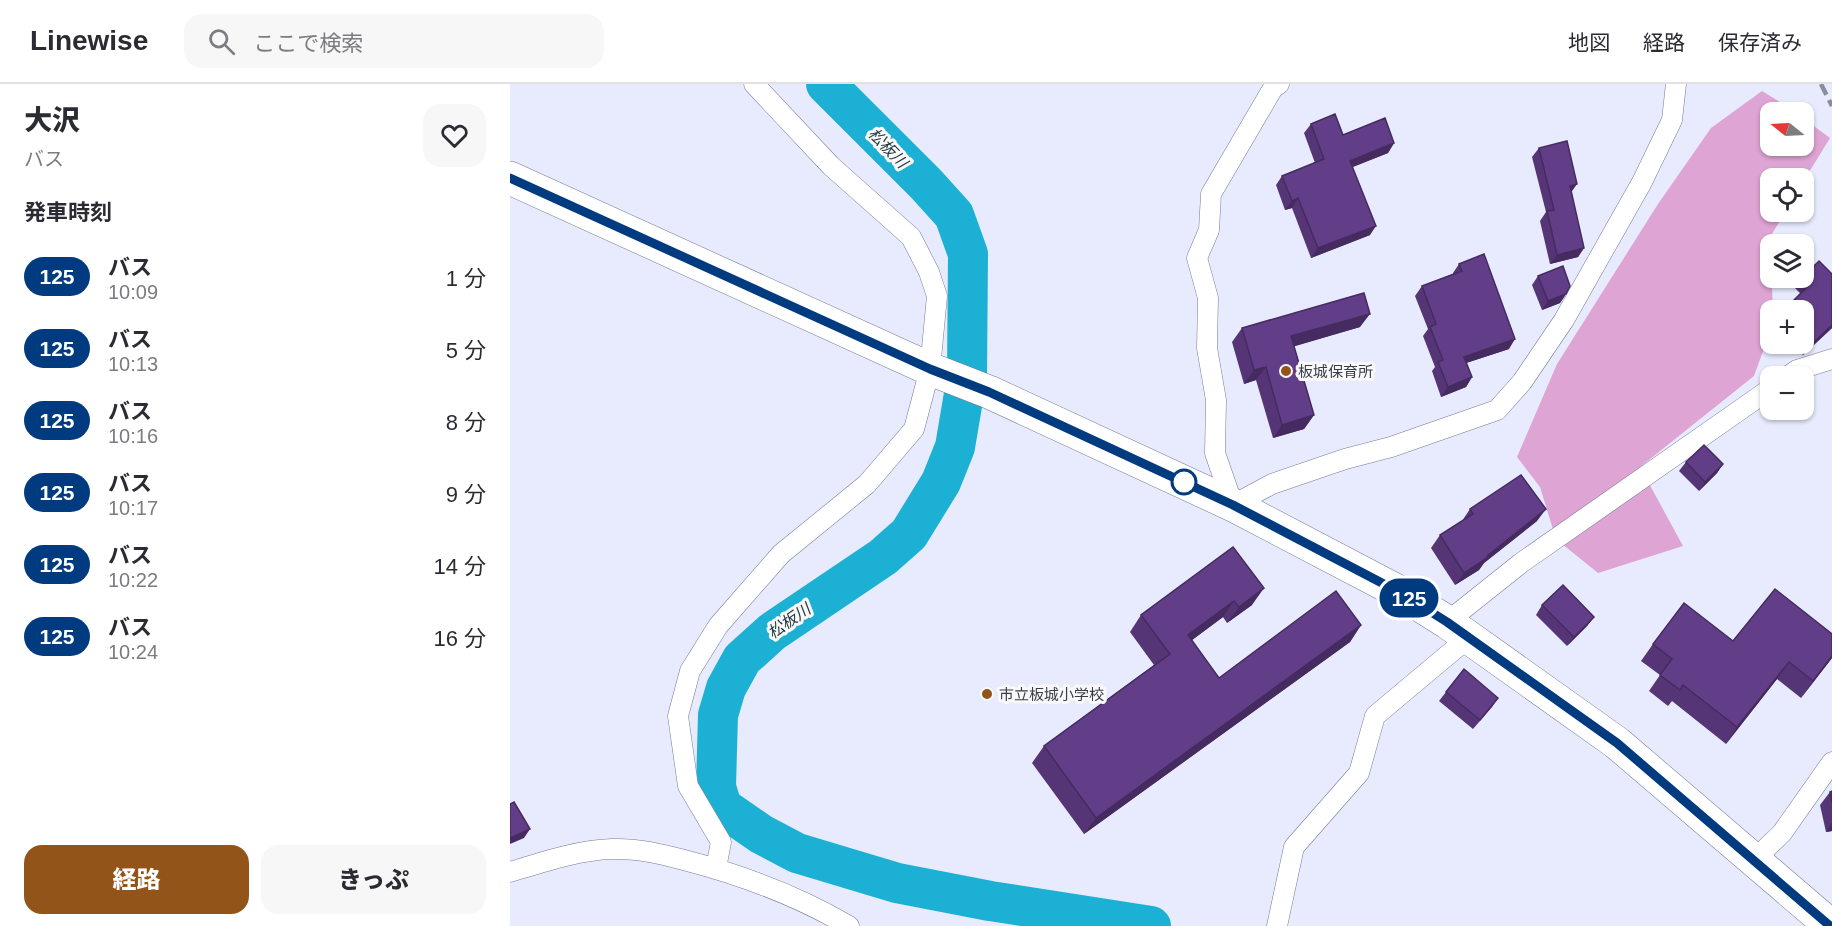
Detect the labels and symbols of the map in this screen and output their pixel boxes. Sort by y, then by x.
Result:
north arrow [1760,102,1814,156]
water label: 松板川 [865,125,912,173]
place label: 板城保育所 [1298,363,1373,380]
marker: 板城保育所 [1279,364,1293,378]
unlabelled marker [1171,469,1197,495]
line badge: 125 [1374,578,1444,618]
water label: 松板川 [764,599,815,642]
place label: 市立板城小学校 [999,686,1104,703]
marker: 市立板城小学校 [980,687,994,701]

